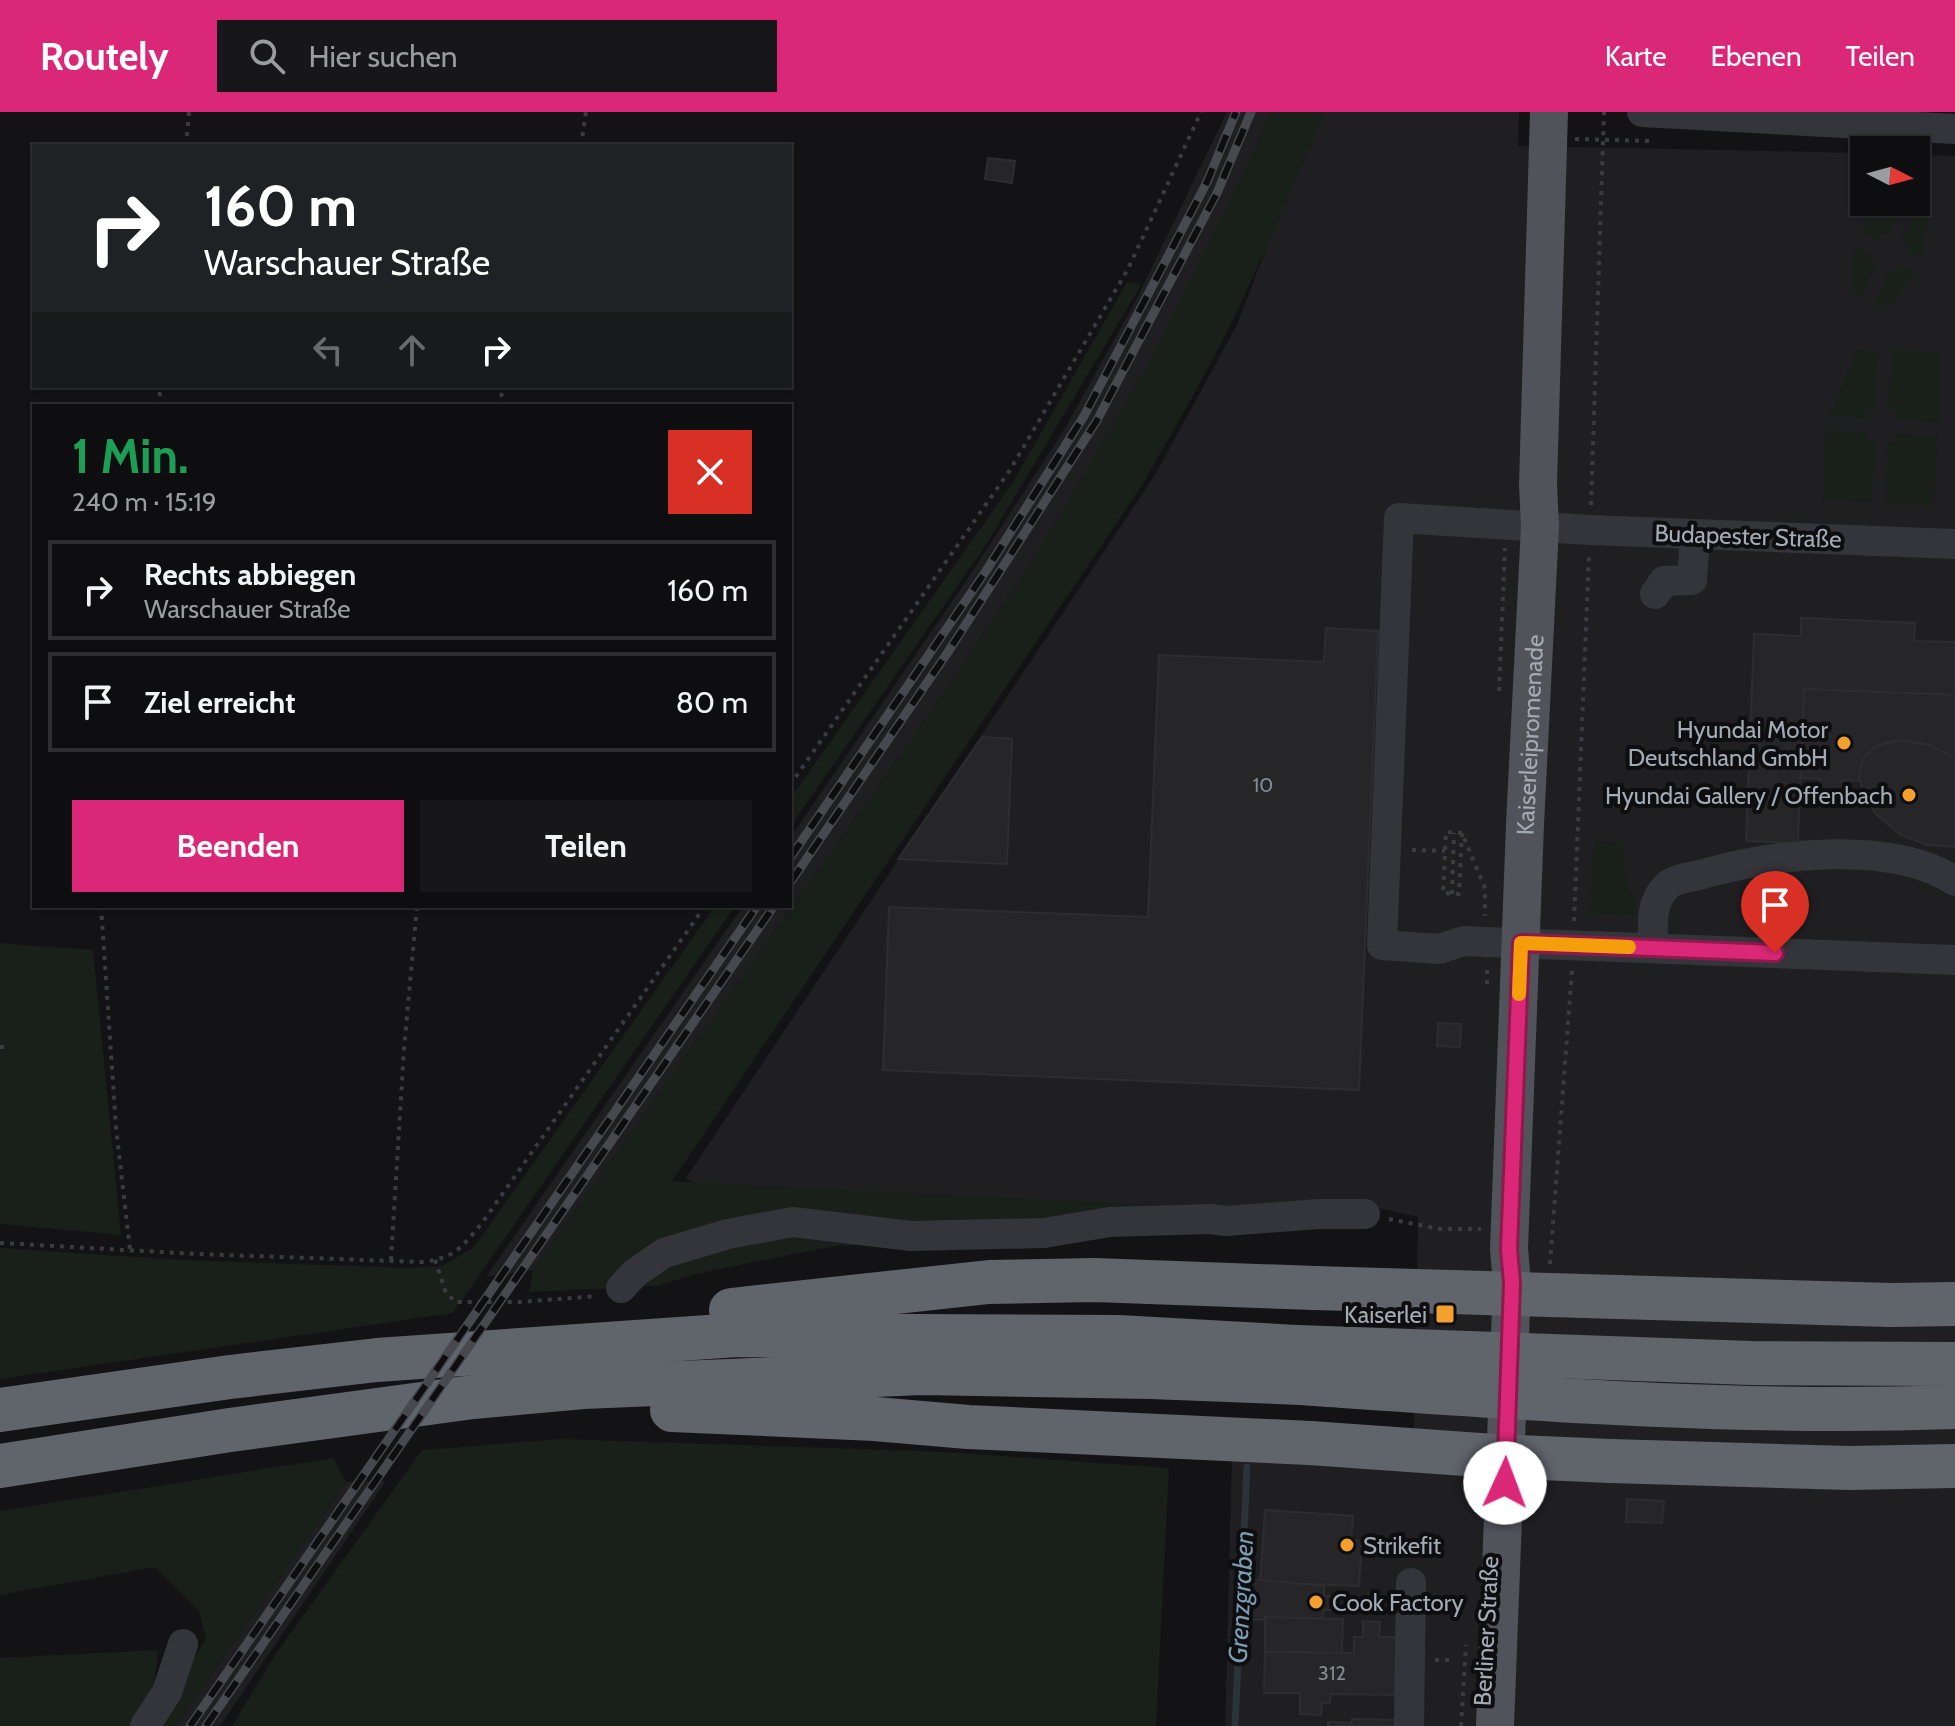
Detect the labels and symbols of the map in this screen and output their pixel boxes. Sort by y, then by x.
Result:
north arrow [1850,136,1930,216]
street label: Budapester Straße [1654,518,1842,554]
street label: Kaiserleipromenade [1510,634,1549,836]
place label: Hyundai Motor Deutschland GmbH [1628,715,1828,772]
marker: Hyundai Motor Deutschland GmbH [1835,734,1853,752]
house number: 10 [1253,773,1273,797]
place label: Hyundai Gallery / Offenbach [1605,781,1893,810]
marker: Hyundai Gallery / Offenbach [1900,786,1918,804]
pin [1741,871,1809,953]
place label: Kaiserlei [1344,1300,1427,1329]
marker: Kaiserlei [1434,1303,1456,1325]
position arrow [1463,1441,1547,1525]
water label: Grenzgraben [1222,1530,1260,1664]
place label: Strikefit [1363,1531,1441,1560]
marker: Strikefit [1338,1536,1356,1554]
street label: Berliner Straße [1468,1555,1504,1707]
place label: Cook Factory [1332,1588,1464,1617]
marker: Cook Factory [1307,1593,1325,1611]
house number: 312 [1318,1661,1346,1685]

